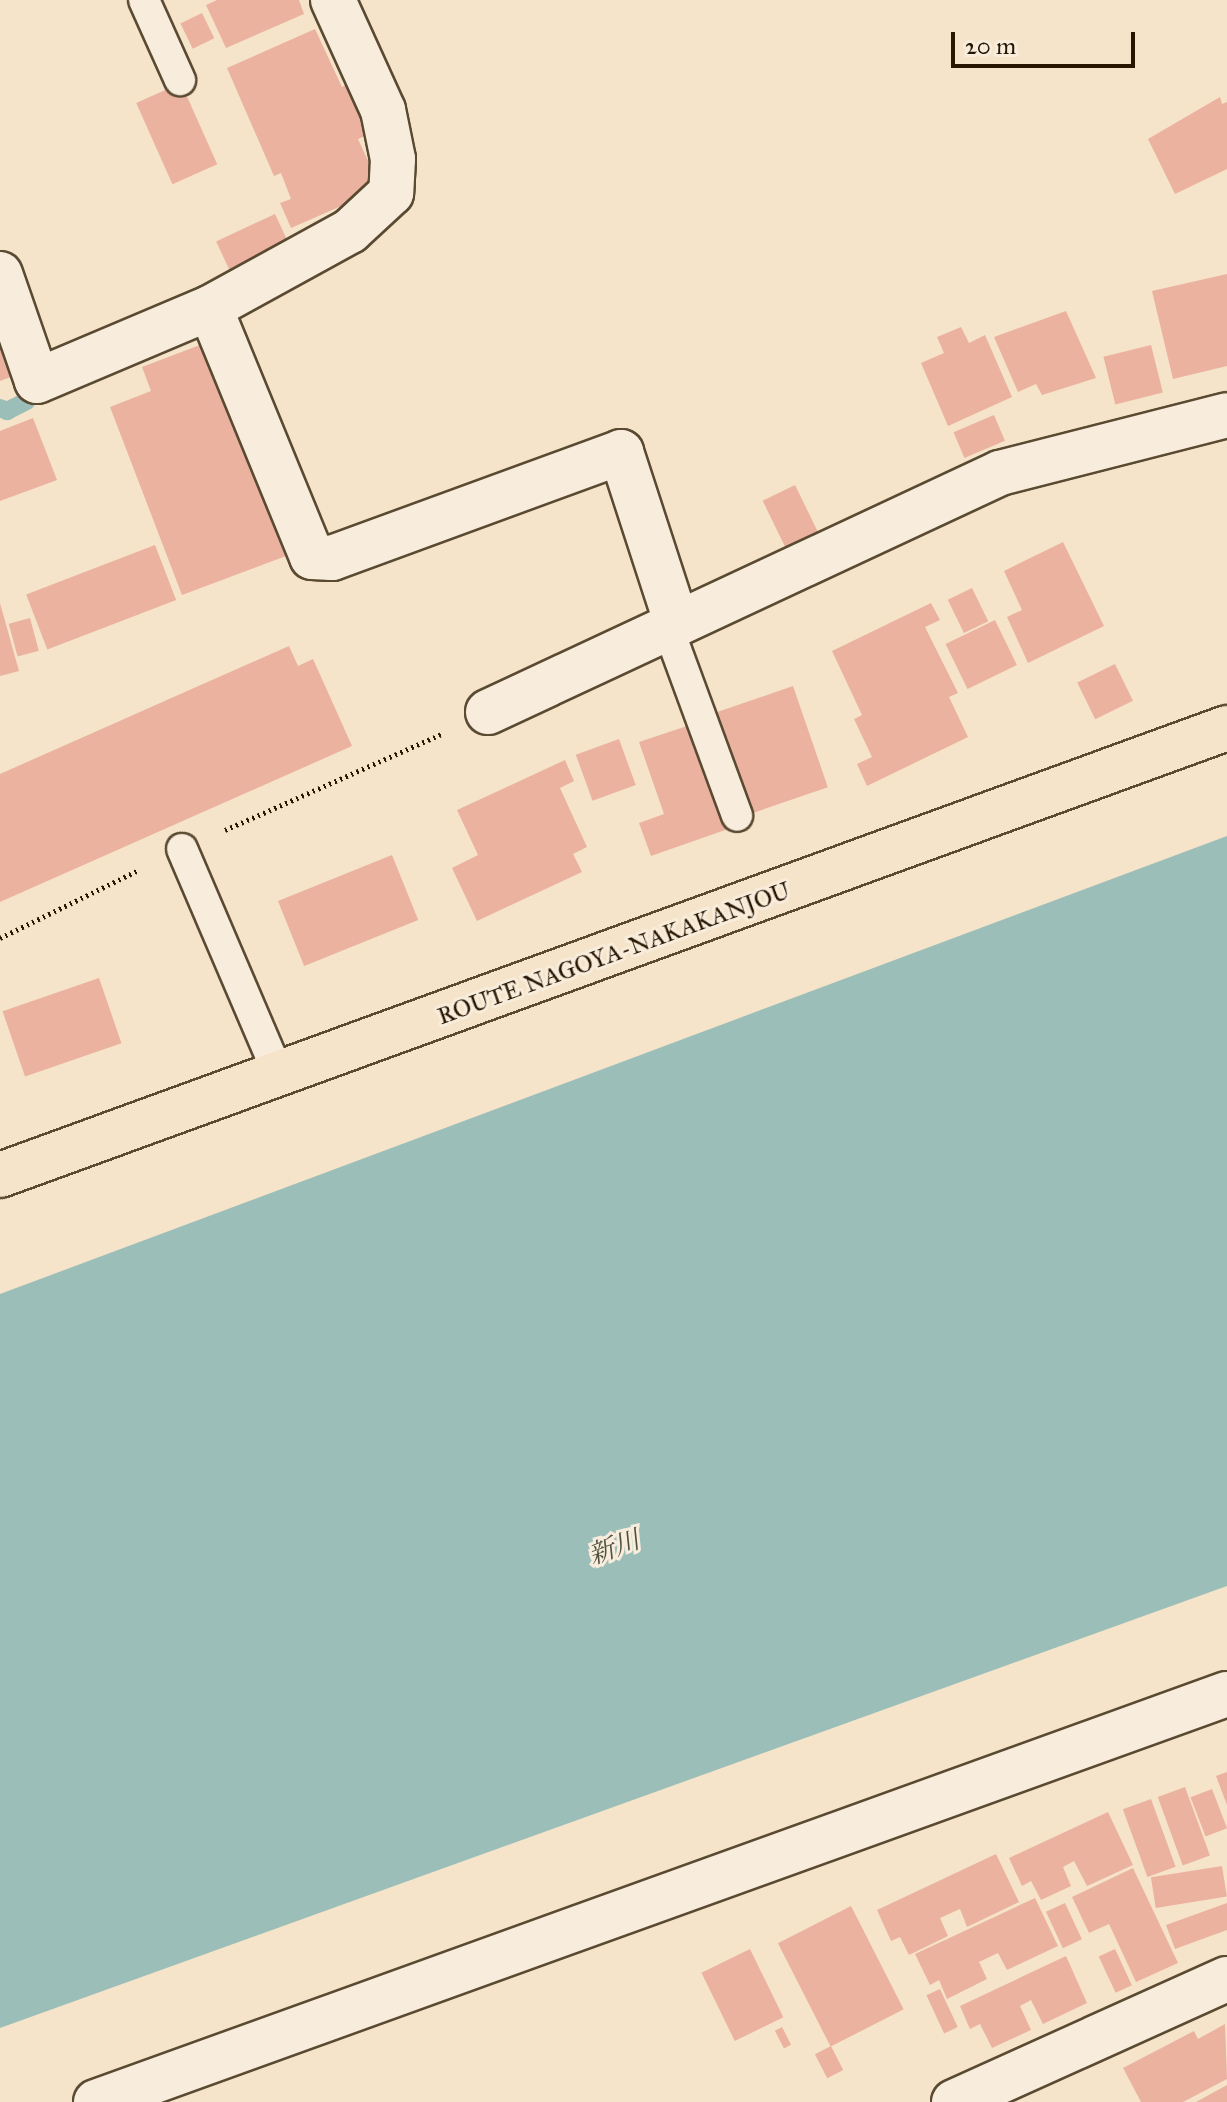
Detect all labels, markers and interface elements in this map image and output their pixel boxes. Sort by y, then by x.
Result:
scale bar [955,16,1139,66]
text: 20 m [965,31,1016,61]
street label: ROUTE NAGOYA-NAKAKANJOU [434,877,794,1031]
water label: 新川 [584,1524,644,1572]

